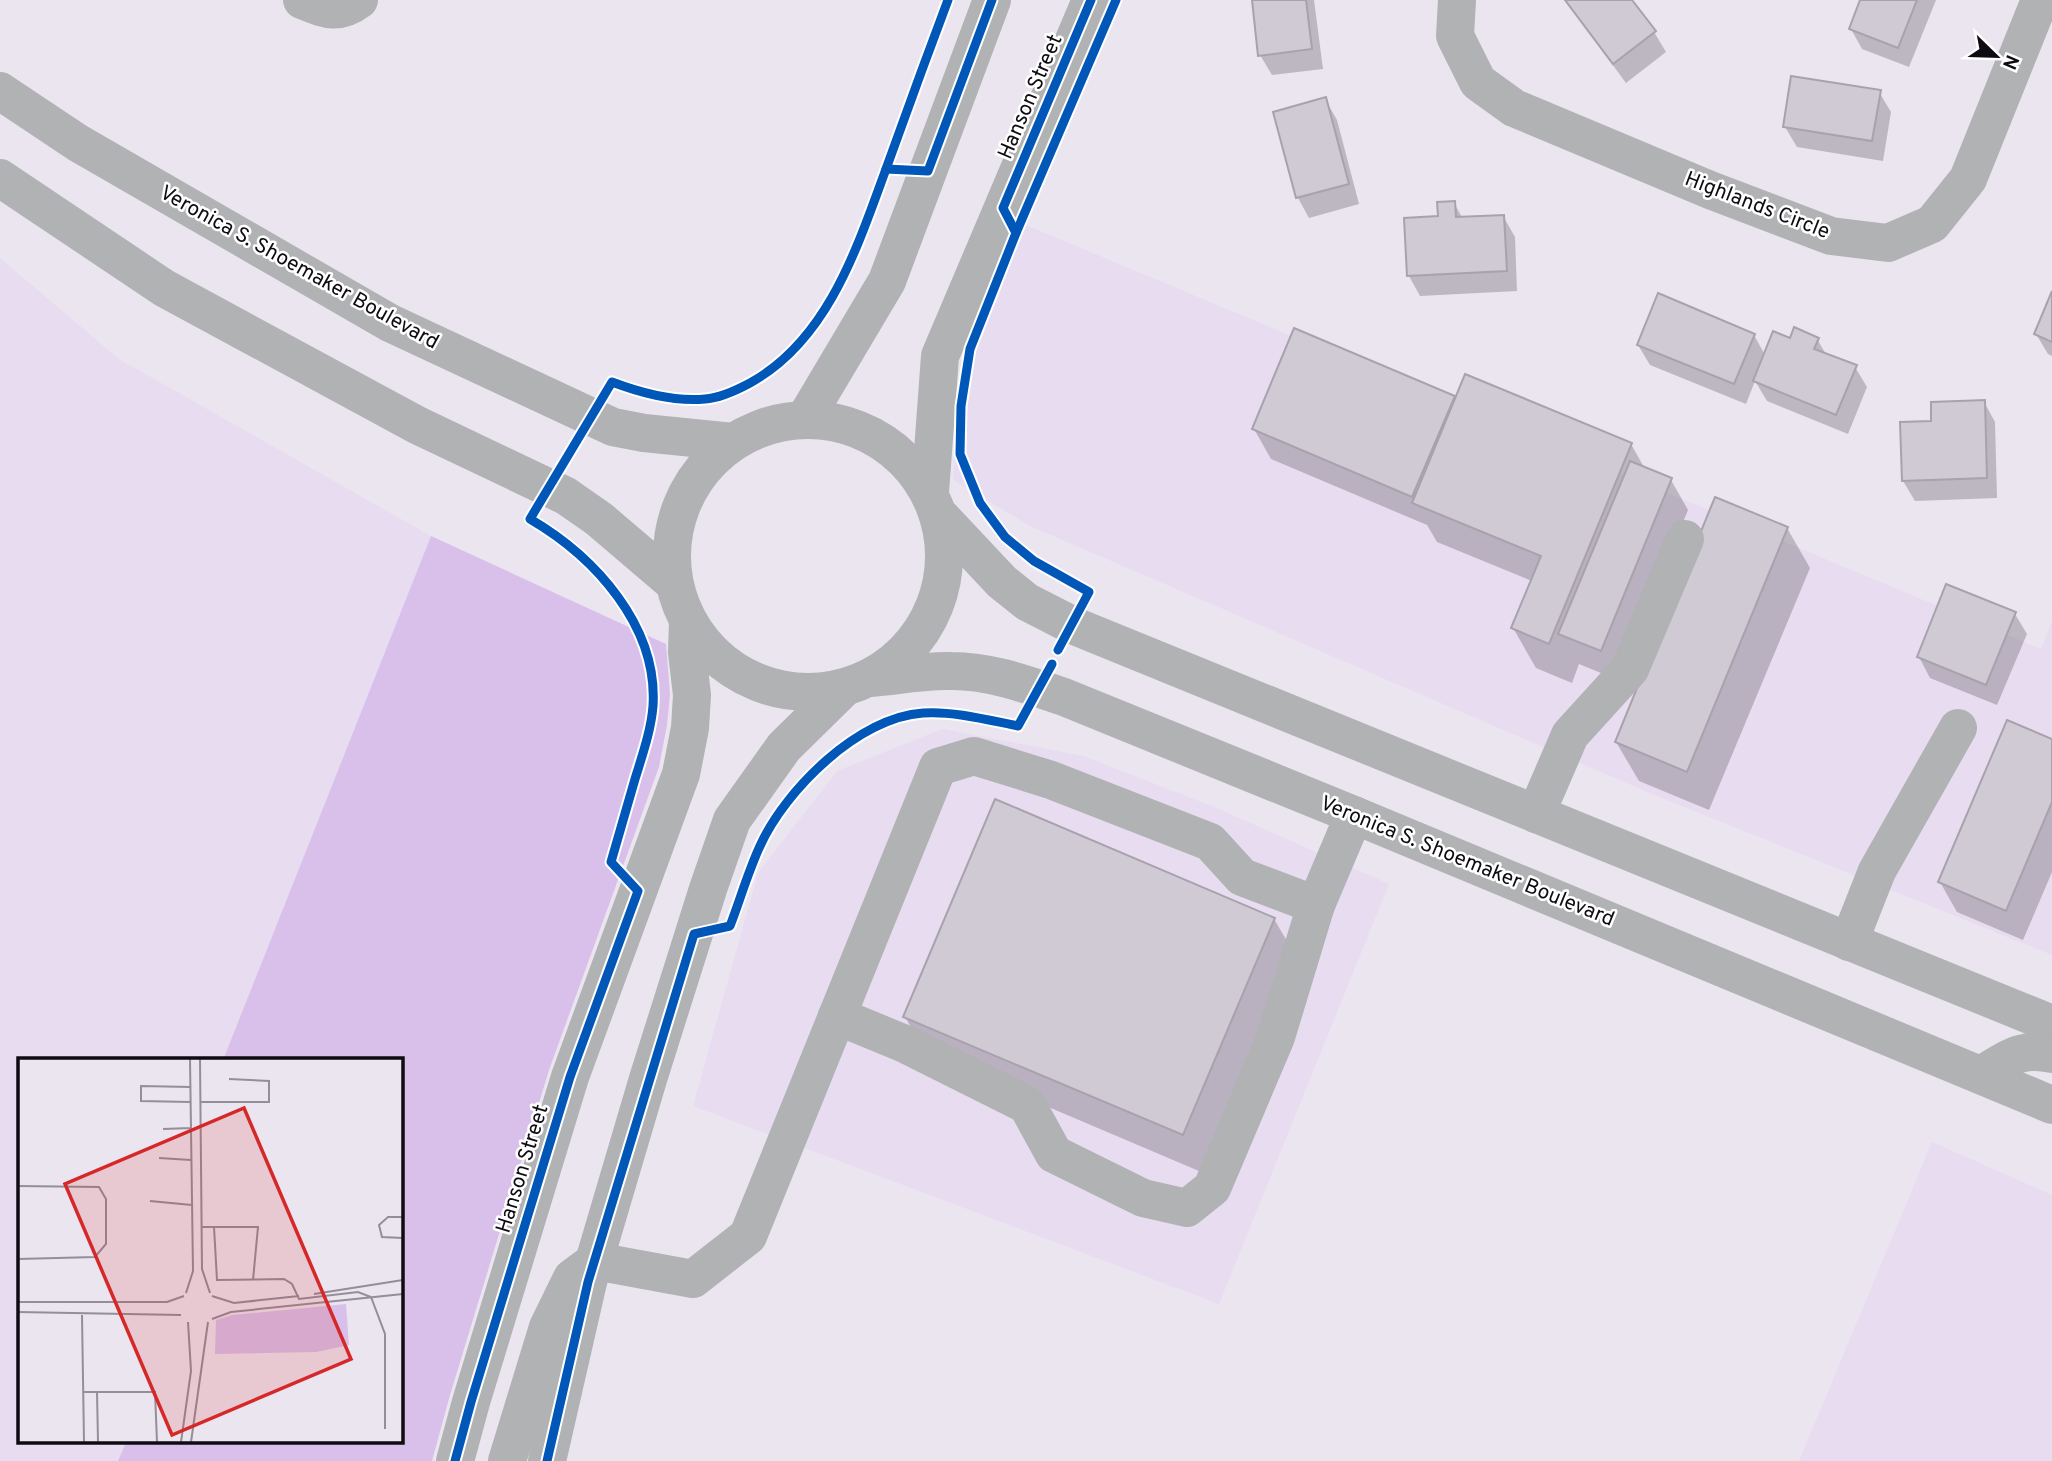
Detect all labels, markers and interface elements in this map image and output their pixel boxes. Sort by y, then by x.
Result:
north arrow [1961,21,2031,91]
street label: Hanson Street [993,30,1069,164]
text: N [1996,51,2024,73]
street label: Highlands Circle [1681,166,1833,246]
street label: Veronica S. Shoemaker Boulevard [155,180,443,356]
street label: Veronica S. Shoemaker Boulevard [1316,790,1618,934]
inset map [18,1058,402,1444]
street label: Hanson Street [491,1101,555,1237]

